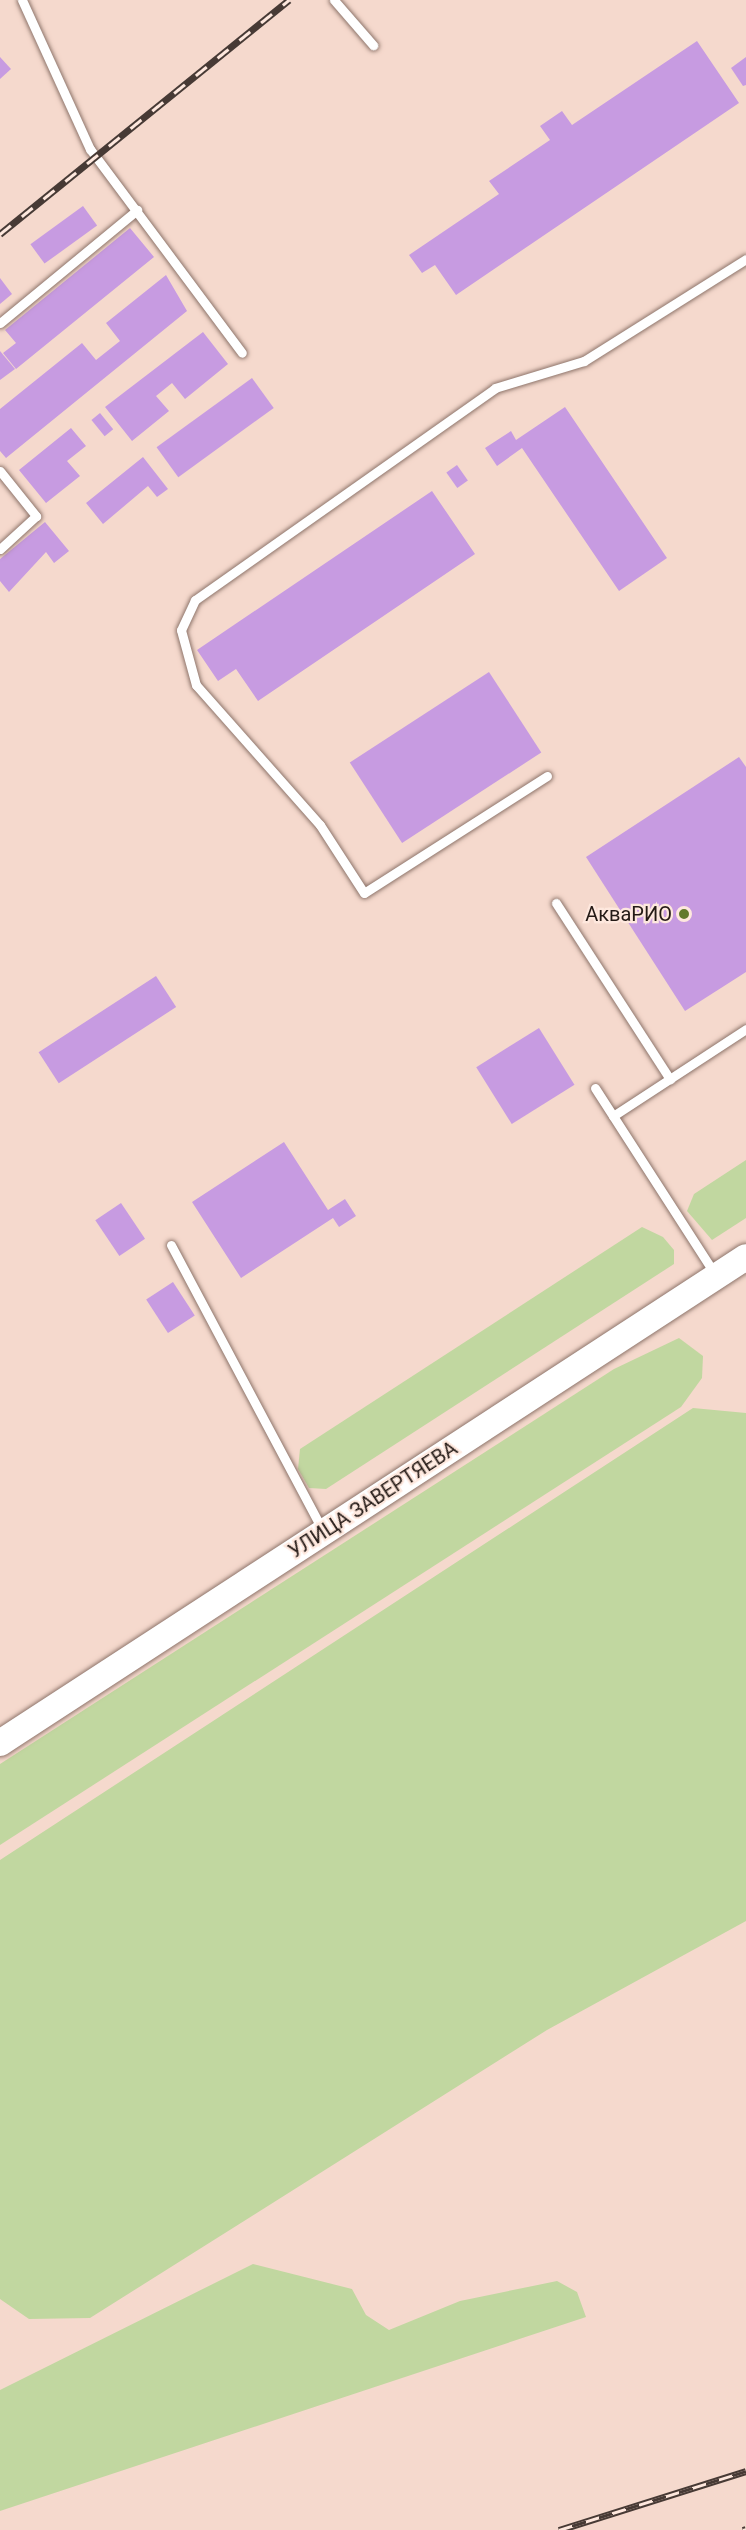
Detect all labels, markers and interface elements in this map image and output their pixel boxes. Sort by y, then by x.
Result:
place label: АкваРИО [585,902,672,926]
marker: АкваРИО [677,907,691,921]
street label: УЛИЦА ЗАВЕРТЯЕВА [284,1437,462,1563]

